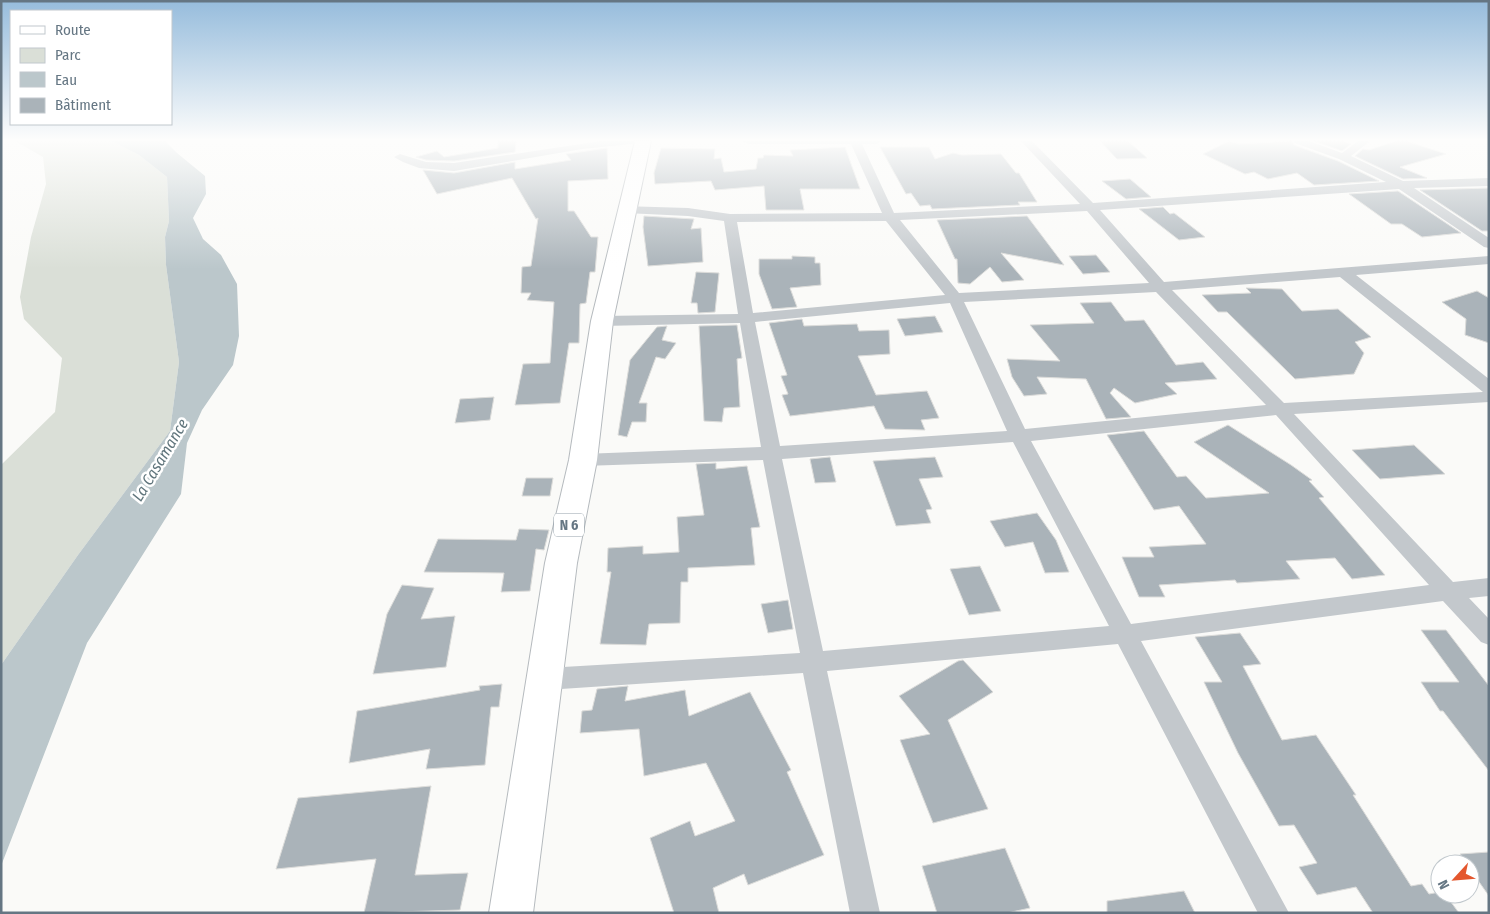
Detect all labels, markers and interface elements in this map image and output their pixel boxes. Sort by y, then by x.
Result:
legend [10,10,172,125]
text: Route [55,21,91,39]
text: Parc [55,46,81,64]
text: Eau [55,71,77,89]
text: Bâtiment [55,96,111,114]
water label: La Casamance [128,415,192,505]
road number: N 6 [554,514,584,536]
north arrow [1430,854,1480,904]
text: N [1434,877,1453,892]

